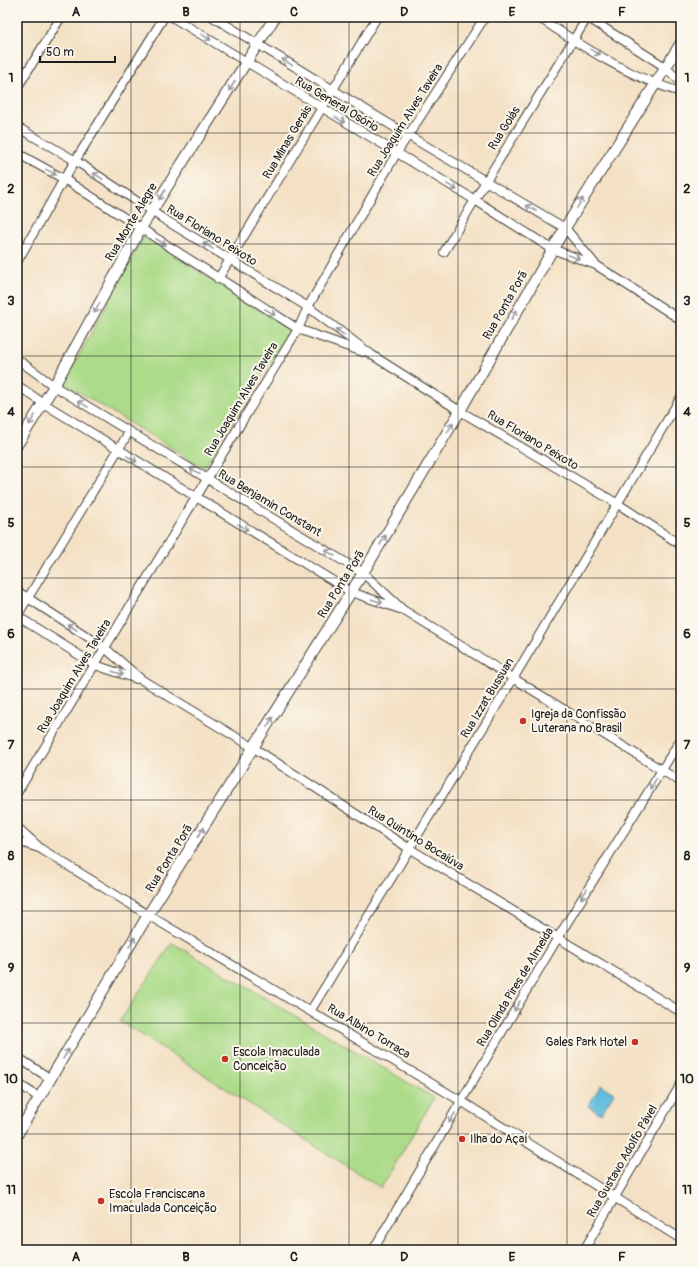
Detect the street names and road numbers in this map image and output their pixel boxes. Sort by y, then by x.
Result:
street label: Rua Joaquim Alves Taveira [364,61,447,180]
street label: Rua General Osório [292,73,382,136]
street label: Rua Minas Gerais [260,102,316,182]
street label: Rua Goiás [485,103,524,153]
street label: Rua Monte Alegre [102,180,161,264]
street label: Rua Floriano Peixoto [164,202,260,270]
street label: Rua Ponta Porã [480,268,531,342]
street label: Rua Joaquim Alves Taveira [201,339,282,459]
street label: Rua Floriano Peixoto [484,407,582,474]
street label: Rua Benjamin Constant [215,467,324,540]
street label: Rua Ponta Porã [315,547,368,621]
street label: Rua Joaquim Alves Taveira [34,616,115,736]
street label: Rua Izzat Bussuan [458,655,517,741]
street label: Rua Quintino Bocaiúva [365,803,467,874]
street label: Rua Ponta Porã [143,821,196,895]
street label: Rua Olinda Pires de Almeida [474,925,557,1050]
street label: Rua Albino Torraca [325,1001,413,1062]
street label: Rua Gustavo Adolfo Pável [584,1102,661,1220]

